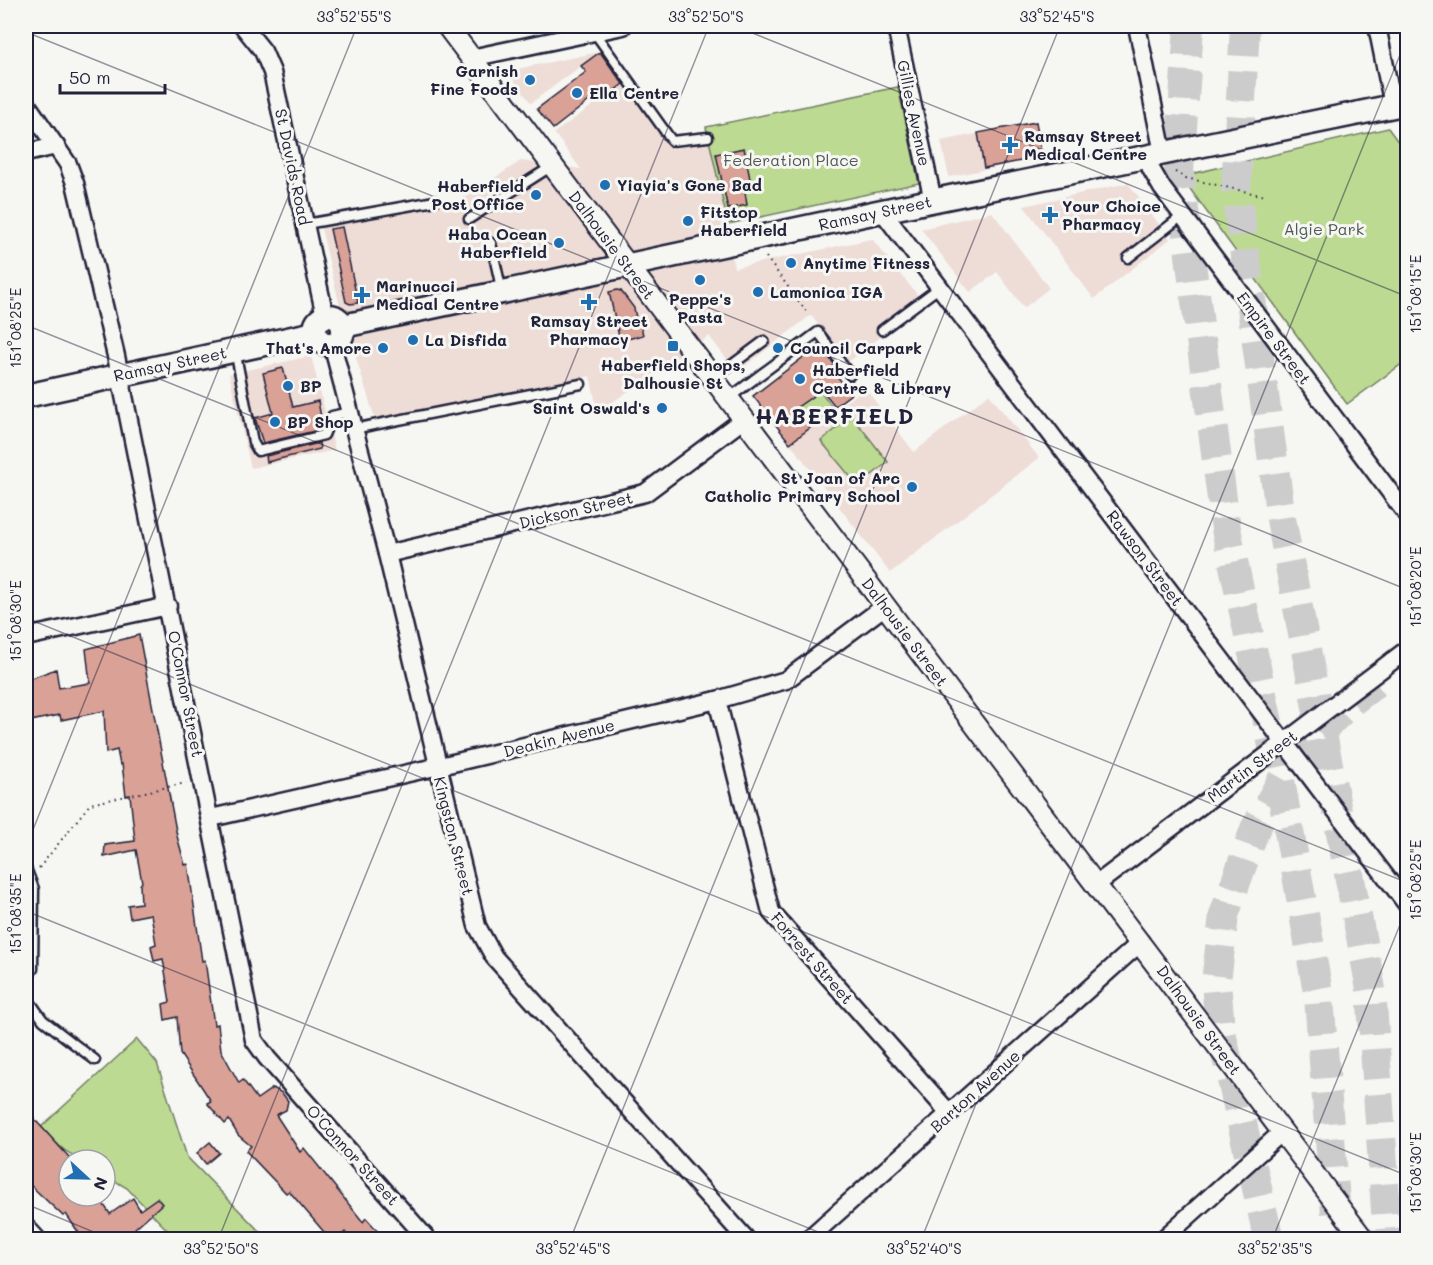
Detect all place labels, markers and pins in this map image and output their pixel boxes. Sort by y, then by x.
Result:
place label: Garnish Fine Foods [430,60,518,99]
marker: Garnish Fine Foods [523,73,537,87]
place label: Ella Centre [589,82,679,103]
marker: Ella Centre [570,86,584,100]
place label: Ramsay Street Medical Centre [1024,125,1147,164]
marker: Ramsay Street Medical Centre [1001,136,1019,154]
place label: Yiayia's Gone Bad [617,174,762,195]
place label: Haberfield Post Office [431,175,524,214]
marker: Yiayia's Gone Bad [598,178,612,192]
marker: Haberfield Post Office [529,188,543,202]
place label: Your Choice Pharmacy [1062,195,1161,234]
place label: Fitstop Haberfield [700,201,787,240]
marker: Your Choice Pharmacy [1043,208,1057,222]
marker: Fitstop Haberfield [681,214,695,228]
place label: Haba Ocean Haberfield [447,223,547,262]
marker: Haba Ocean Haberfield [552,236,566,250]
place label: Anytime Fitness [803,252,930,273]
marker: Anytime Fitness [784,256,798,270]
marker: Peppe's Pasta [693,273,707,287]
place label: Marinucci Medical Centre [376,275,499,314]
place label: Lamonica IGA [770,281,883,302]
marker: Lamonica IGA [751,285,765,299]
marker: Marinucci Medical Centre [353,286,371,304]
place label: Peppe's Pasta [669,288,731,327]
marker: Ramsay Street Pharmacy [582,295,596,309]
place label: Ramsay Street Pharmacy [530,310,648,349]
place label: La Disfida [425,329,507,350]
marker: La Disfida [406,333,420,347]
place label: That's Amore [266,337,371,358]
place label: Council Carpark [790,337,922,358]
marker: Haberfield Shops, Dalhousie St [666,339,680,353]
marker: That's Amore [376,341,390,355]
marker: Council Carpark [771,341,785,355]
place label: Haberfield Shops, Dalhousie St [601,354,745,393]
place label: Haberfield Centre & Library [812,359,951,398]
marker: Haberfield Centre & Library [793,372,807,386]
place label: BP [300,375,322,396]
marker: BP [281,379,295,393]
place label: Saint Oswald's [533,397,650,418]
marker: Saint Oswald's [655,401,669,415]
place label: BP Shop [287,411,354,432]
marker: BP Shop [268,415,282,429]
place label: St Joan of Arc Catholic Primary School [705,467,900,506]
marker: St Joan of Arc Catholic Primary School [905,480,919,494]

